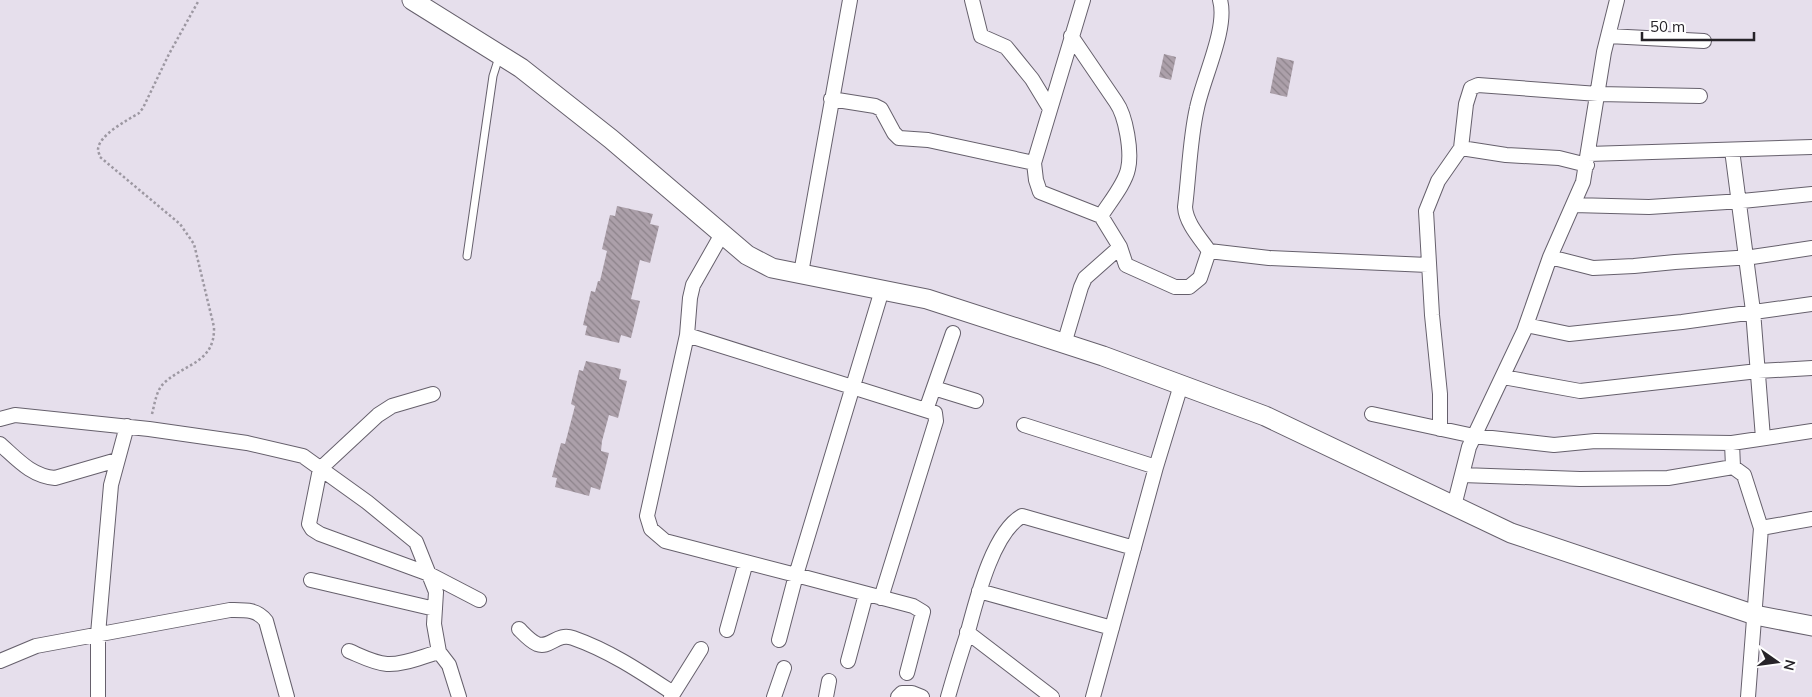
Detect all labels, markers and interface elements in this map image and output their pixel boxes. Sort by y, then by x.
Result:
scale bar [1642,10,1754,42]
text: 50 m [1650,17,1685,36]
north arrow [1752,637,1802,687]
text: N [1780,658,1800,672]

